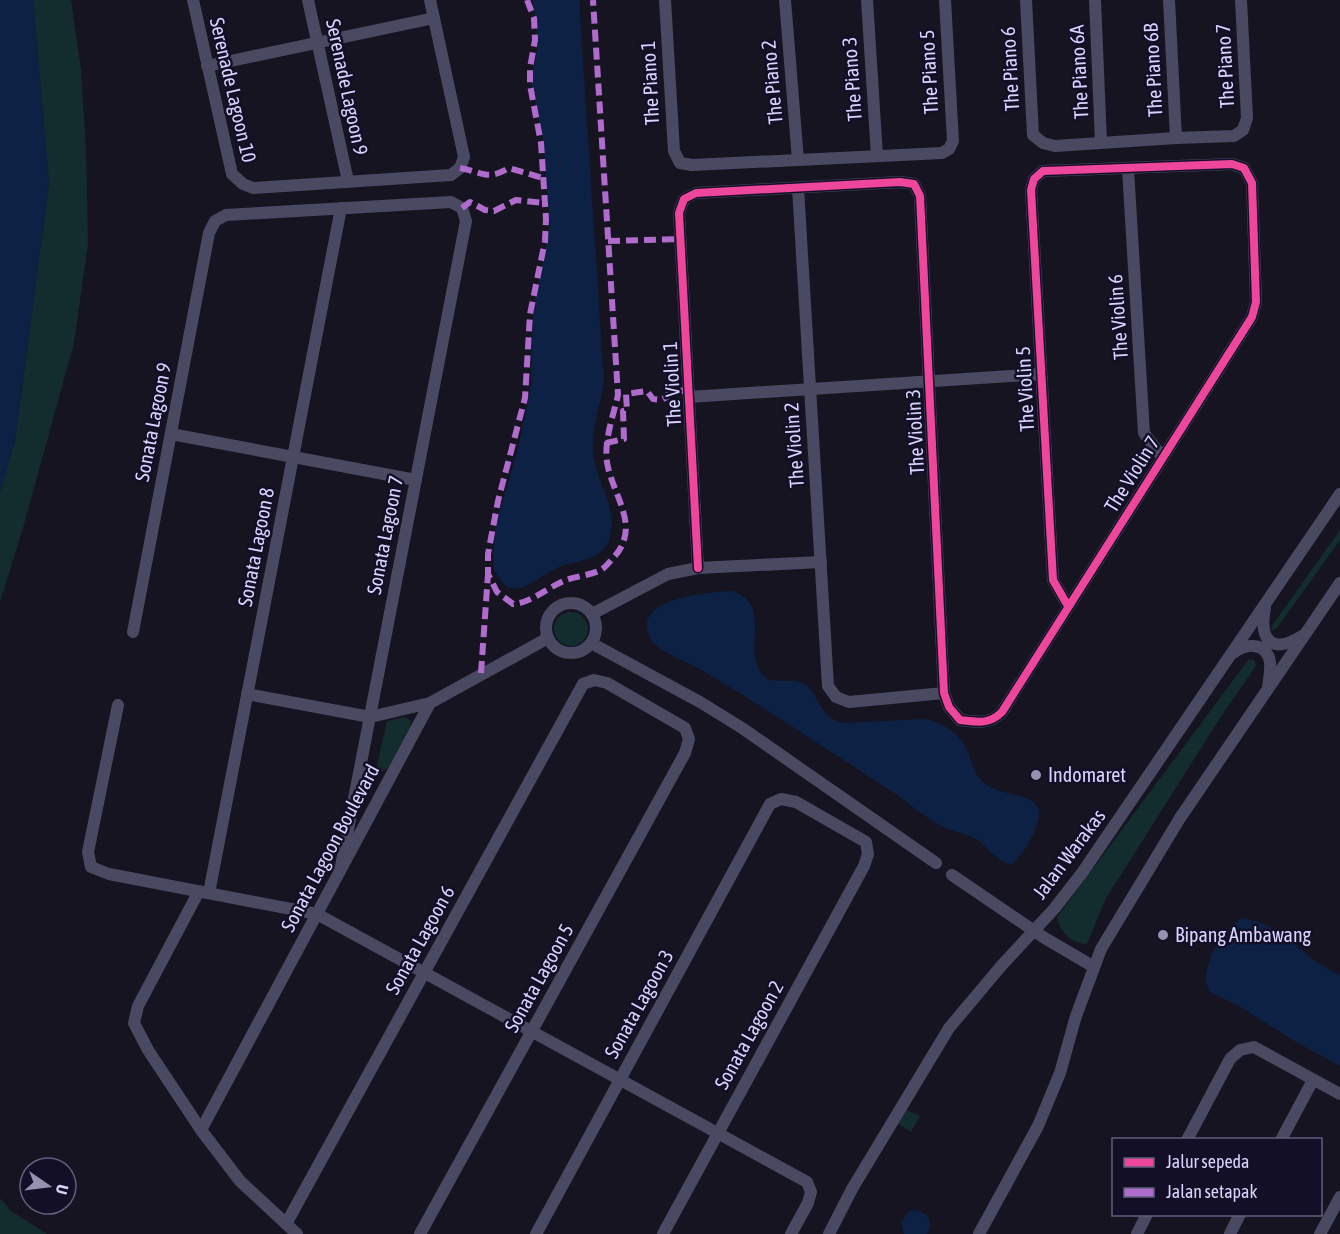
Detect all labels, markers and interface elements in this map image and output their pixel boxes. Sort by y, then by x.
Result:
street label: Serenade Lagoon 10 [206,15,261,165]
street label: Serenade Lagoon 9 [322,17,373,157]
street label: The Piano 6B [1139,22,1166,118]
street label: The Piano 7 [1211,23,1238,109]
street label: The Piano 6A [1065,24,1092,120]
street label: The Piano 6 [996,26,1023,112]
street label: The Piano 5 [915,29,942,115]
street label: The Piano 3 [837,36,866,122]
street label: The Piano 2 [756,39,787,125]
street label: The Piano 1 [636,40,663,126]
street label: The Violin 6 [1103,274,1132,360]
street label: The Violin 1 [658,341,685,427]
street label: The Violin 5 [1011,346,1038,432]
street label: Sonata Lagoon 9 [130,361,175,483]
street label: The Violin 3 [901,389,928,475]
street label: The Violin 2 [779,402,808,488]
street label: The Violin 7 [1099,431,1164,516]
street label: Sonata Lagoon 7 [362,474,407,596]
street label: Sonata Lagoon 8 [233,486,278,608]
street label: Sonata Lagoon Boulevard [276,760,383,935]
place label: Indomaret [1048,763,1126,786]
marker: Indomaret [1029,768,1043,782]
street label: Jalan Warakas [1028,804,1110,903]
street label: Sonata Lagoon 6 [380,881,459,998]
street label: Sonata Lagoon 5 [499,919,578,1036]
place label: Bipang Ambawang [1175,923,1312,946]
marker: Bipang Ambawang [1156,928,1170,942]
street label: Sonata Lagoon 3 [599,945,678,1062]
street label: Sonata Lagoon 2 [709,976,788,1093]
legend [1112,1138,1322,1216]
text: Jalur sepeda [1166,1151,1249,1172]
north arrow [18,1156,78,1216]
text: Jalan setapak [1166,1181,1257,1202]
text: U [53,1183,72,1196]

